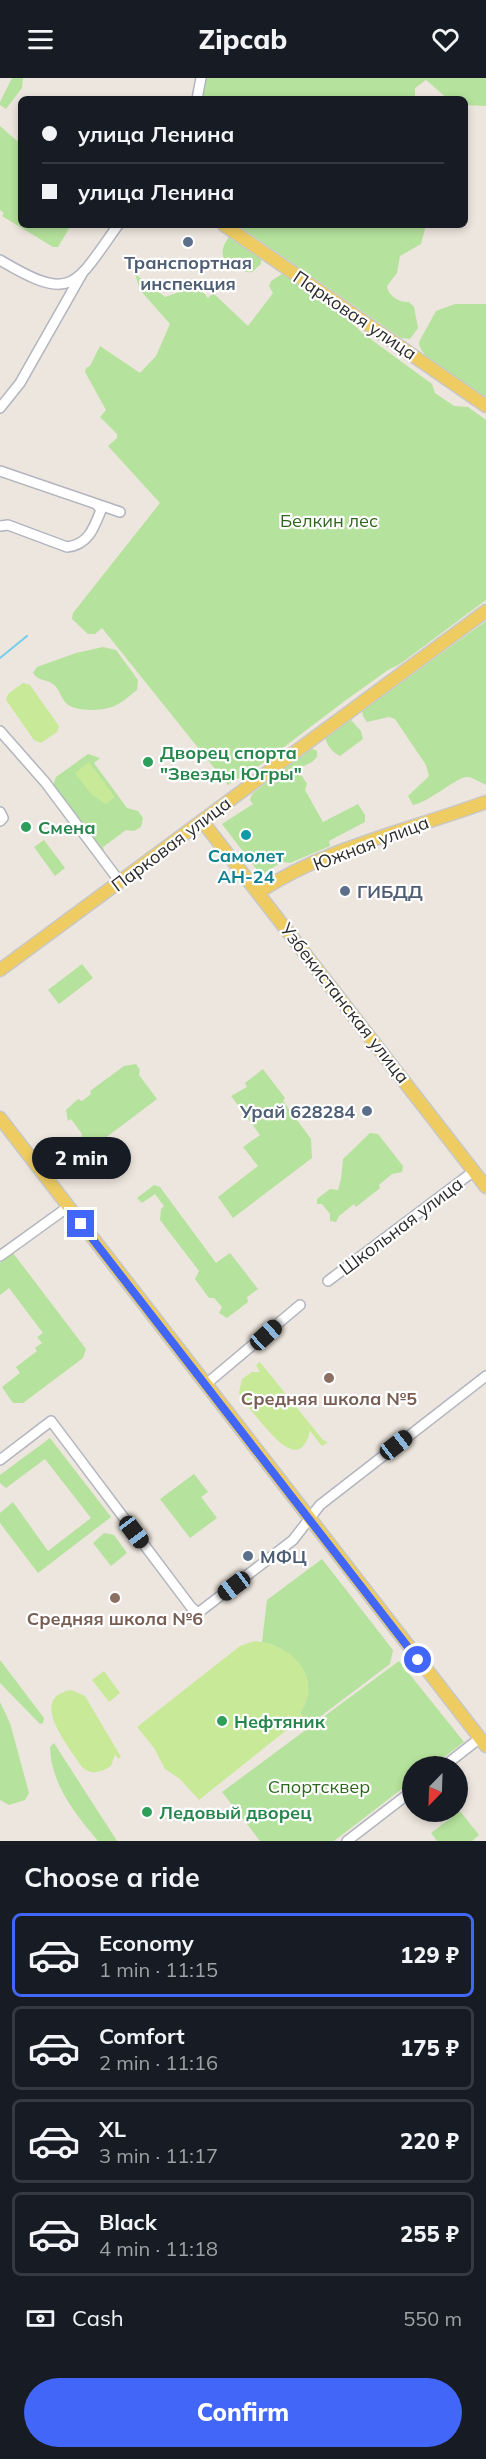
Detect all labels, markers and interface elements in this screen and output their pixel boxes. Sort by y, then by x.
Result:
text: Zipcab [199,22,287,56]
icon: menu [24,23,57,56]
icon: heart [429,23,462,56]
text: улица Ленина [78,120,235,148]
text: улица Ленина [78,178,235,206]
marker: Транспортная инспекция [181,235,195,249]
place label: Транспортная инспекция [124,251,252,295]
street label: Парковая улица [289,265,421,365]
park label: Белкин лес [280,509,378,532]
place label: Дворец спорта "Звезды Югры" [160,741,302,785]
marker: Дворец спорта "Звезды Югры" [141,755,155,769]
street label: Парковая улица [107,792,235,896]
street label: Южная улица [310,810,432,876]
place label: Смена [38,816,96,839]
marker: Смена [19,820,33,834]
marker: Самолет АН-24 [239,828,253,842]
place label: Самолет АН-24 [208,844,285,888]
place label: ГИБДД [357,880,423,903]
marker: ГИБДД [338,884,352,898]
street label: Узбекистанская улица [275,917,415,1088]
place label: Урай 628284 [239,1100,355,1123]
marker: Урай 628284 [360,1104,374,1118]
callout: 2 min [32,1137,130,1179]
text: 2 min [55,1145,108,1170]
street label: Школьная улица [335,1172,467,1280]
route end [67,1210,94,1237]
car [247,1316,285,1354]
marker: Средняя школа №5 [322,1371,336,1385]
place label: Средняя школа №5 [241,1387,417,1410]
car [376,1427,416,1463]
car [116,1512,152,1552]
place label: МФЦ [260,1545,307,1568]
marker: МФЦ [241,1549,255,1563]
car [214,1568,254,1604]
marker: Средняя школа №6 [108,1591,122,1605]
place label: Средняя школа №6 [27,1607,203,1630]
route start [404,1646,431,1673]
place label: Нефтяник [234,1710,326,1733]
marker: Нефтяник [215,1714,229,1728]
north arrow [402,1756,468,1822]
map controls [402,1756,468,1822]
park label: Спортсквер [268,1775,370,1798]
place label: Ледовый дворец [159,1801,312,1824]
marker: Ледовый дворец [140,1805,154,1819]
text: Choose a ride [24,1860,200,1894]
icon: car [27,1928,81,1982]
text: Economy [99,1929,194,1957]
text: 129 ₽ [400,1941,459,1969]
text: 1 min · 11:15 [99,1957,218,1982]
icon: car [27,2021,81,2075]
text: Comfort [99,2022,185,2050]
text: 175 ₽ [400,2034,459,2062]
text: 2 min · 11:16 [99,2050,218,2075]
icon: car [27,2114,81,2168]
text: XL [99,2115,126,2143]
text: 220 ₽ [400,2127,459,2155]
text: 3 min · 11:17 [99,2143,218,2168]
icon: car [27,2207,81,2261]
text: Black [99,2208,157,2236]
text: 255 ₽ [400,2220,459,2248]
text: 4 min · 11:18 [99,2236,218,2261]
icon: cash [24,2302,57,2335]
text: Cash [72,2304,124,2332]
text: 550 m [403,2306,462,2331]
button: Confirm [24,2378,462,2447]

